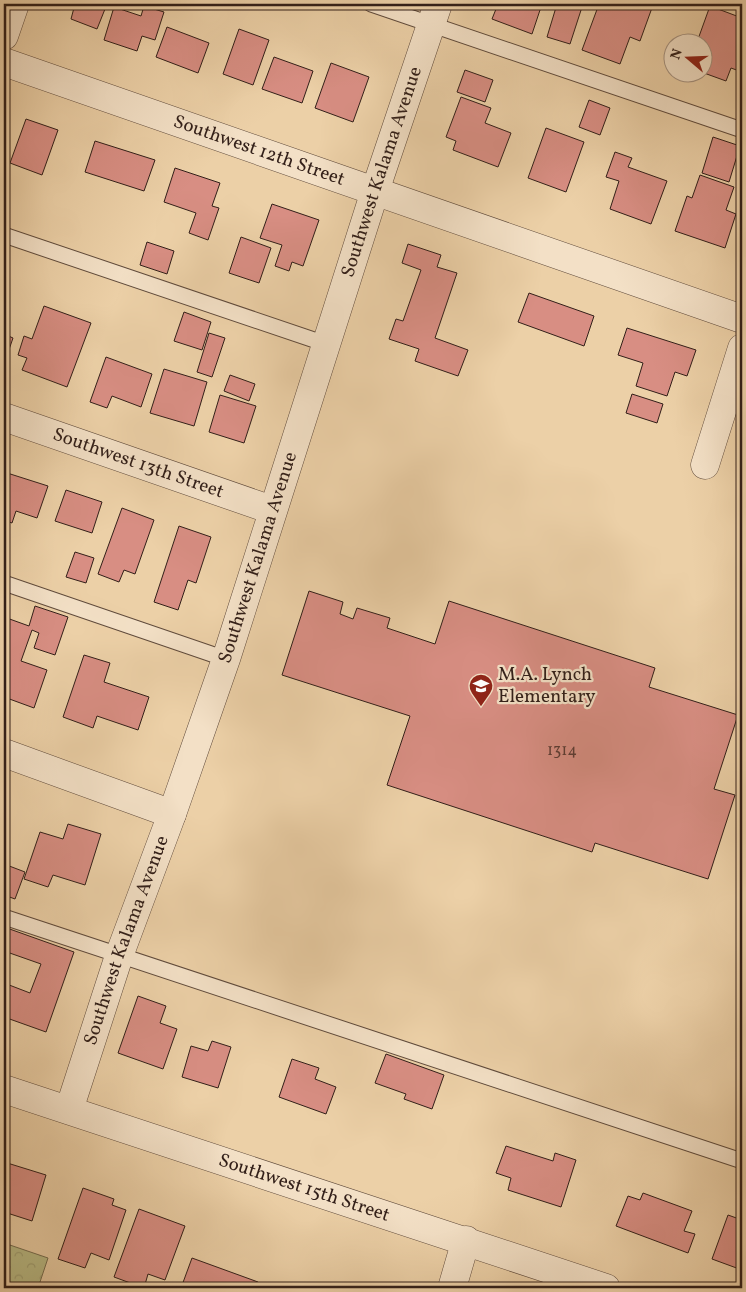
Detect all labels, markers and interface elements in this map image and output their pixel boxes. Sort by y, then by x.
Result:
north arrow [664,32,714,82]
text: N [666,46,688,62]
street label: Southwest Kalama Avenue [335,63,429,281]
street label: Southwest 12th Street [170,109,349,193]
street label: Southwest 13th Street [49,422,228,505]
street label: Southwest Kalama Avenue [212,449,304,667]
place label: M.A. Lynch Elementary [498,662,596,710]
school or university icon: M.A. Lynch Elementary [468,673,494,707]
house number: 1314 [547,740,577,762]
street label: Southwest Kalama Avenue [78,832,176,1049]
street label: Southwest 15th Street [215,1148,393,1229]

